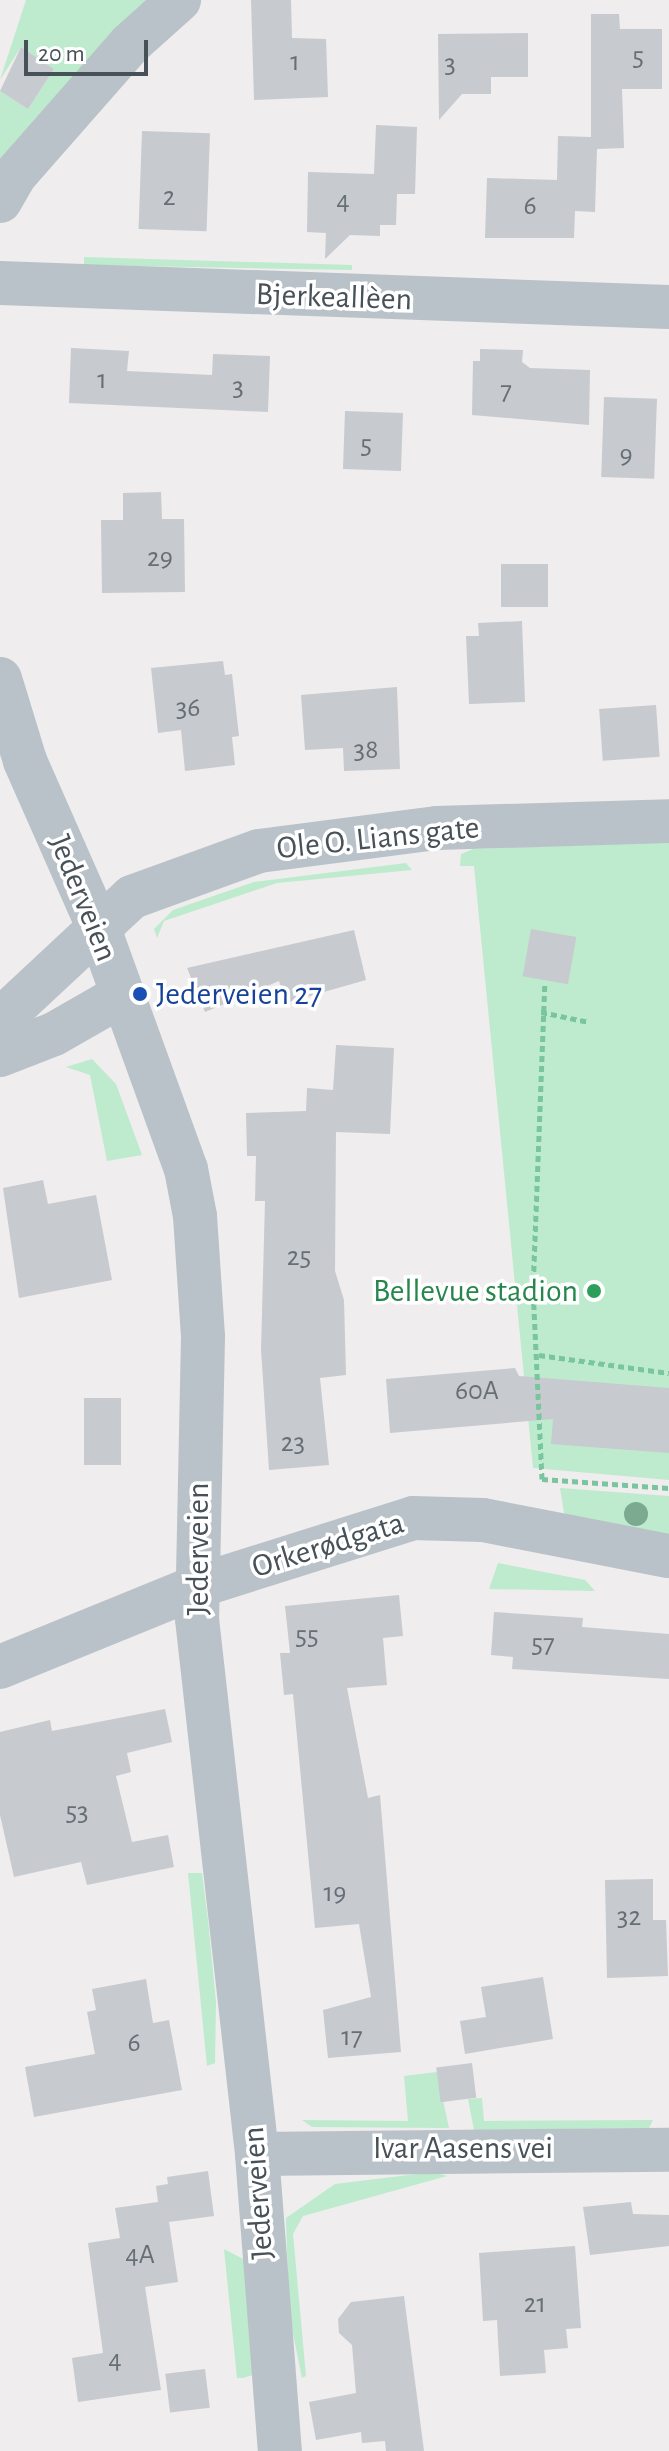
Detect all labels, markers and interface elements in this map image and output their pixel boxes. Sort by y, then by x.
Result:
scale bar [28,24,152,74]
house number: 5 [632,40,644,74]
text: 20 m [38,42,85,66]
house number: 1 [290,45,300,79]
house number: 3 [444,47,456,81]
house number: 2 [163,180,175,214]
house number: 4 [336,184,350,218]
house number: 6 [523,189,537,223]
street label: Bjerkeallèen [255,275,413,319]
house number: 1 [97,363,107,397]
house number: 3 [232,370,244,404]
house number: 7 [500,374,512,408]
house number: 5 [360,428,372,462]
house number: 9 [619,438,633,472]
house number: 29 [147,541,173,575]
house number: 36 [176,691,200,725]
house number: 38 [354,733,378,767]
street label: Ole O. Lians gate [275,808,481,868]
street label: Jederveien [40,829,126,967]
place label: Jederveien 27 [156,975,322,1013]
marker: Jederveien 27 [131,985,149,1003]
house number: 25 [287,1240,311,1274]
place label: Bellevue stadion [373,1272,578,1310]
marker: Bellevue stadion [585,1282,603,1300]
house number: 60A [455,1374,499,1408]
house number: 23 [281,1426,305,1460]
street label: Jederveien [179,1483,217,1615]
street label: Orkerødgata [247,1504,409,1586]
house number: 55 [295,1619,319,1653]
house number: 57 [531,1627,555,1661]
house number: 53 [65,1795,89,1829]
house number: 19 [324,1876,346,1910]
house number: 32 [617,1900,641,1934]
house number: 17 [341,2020,363,2054]
house number: 6 [127,2026,141,2060]
street label: Jederveien [234,2125,282,2261]
street label: Ivar Aasens vei [373,2129,553,2167]
house number: 4A [125,2238,155,2272]
house number: 21 [524,2287,546,2321]
house number: 4 [108,2343,122,2377]

